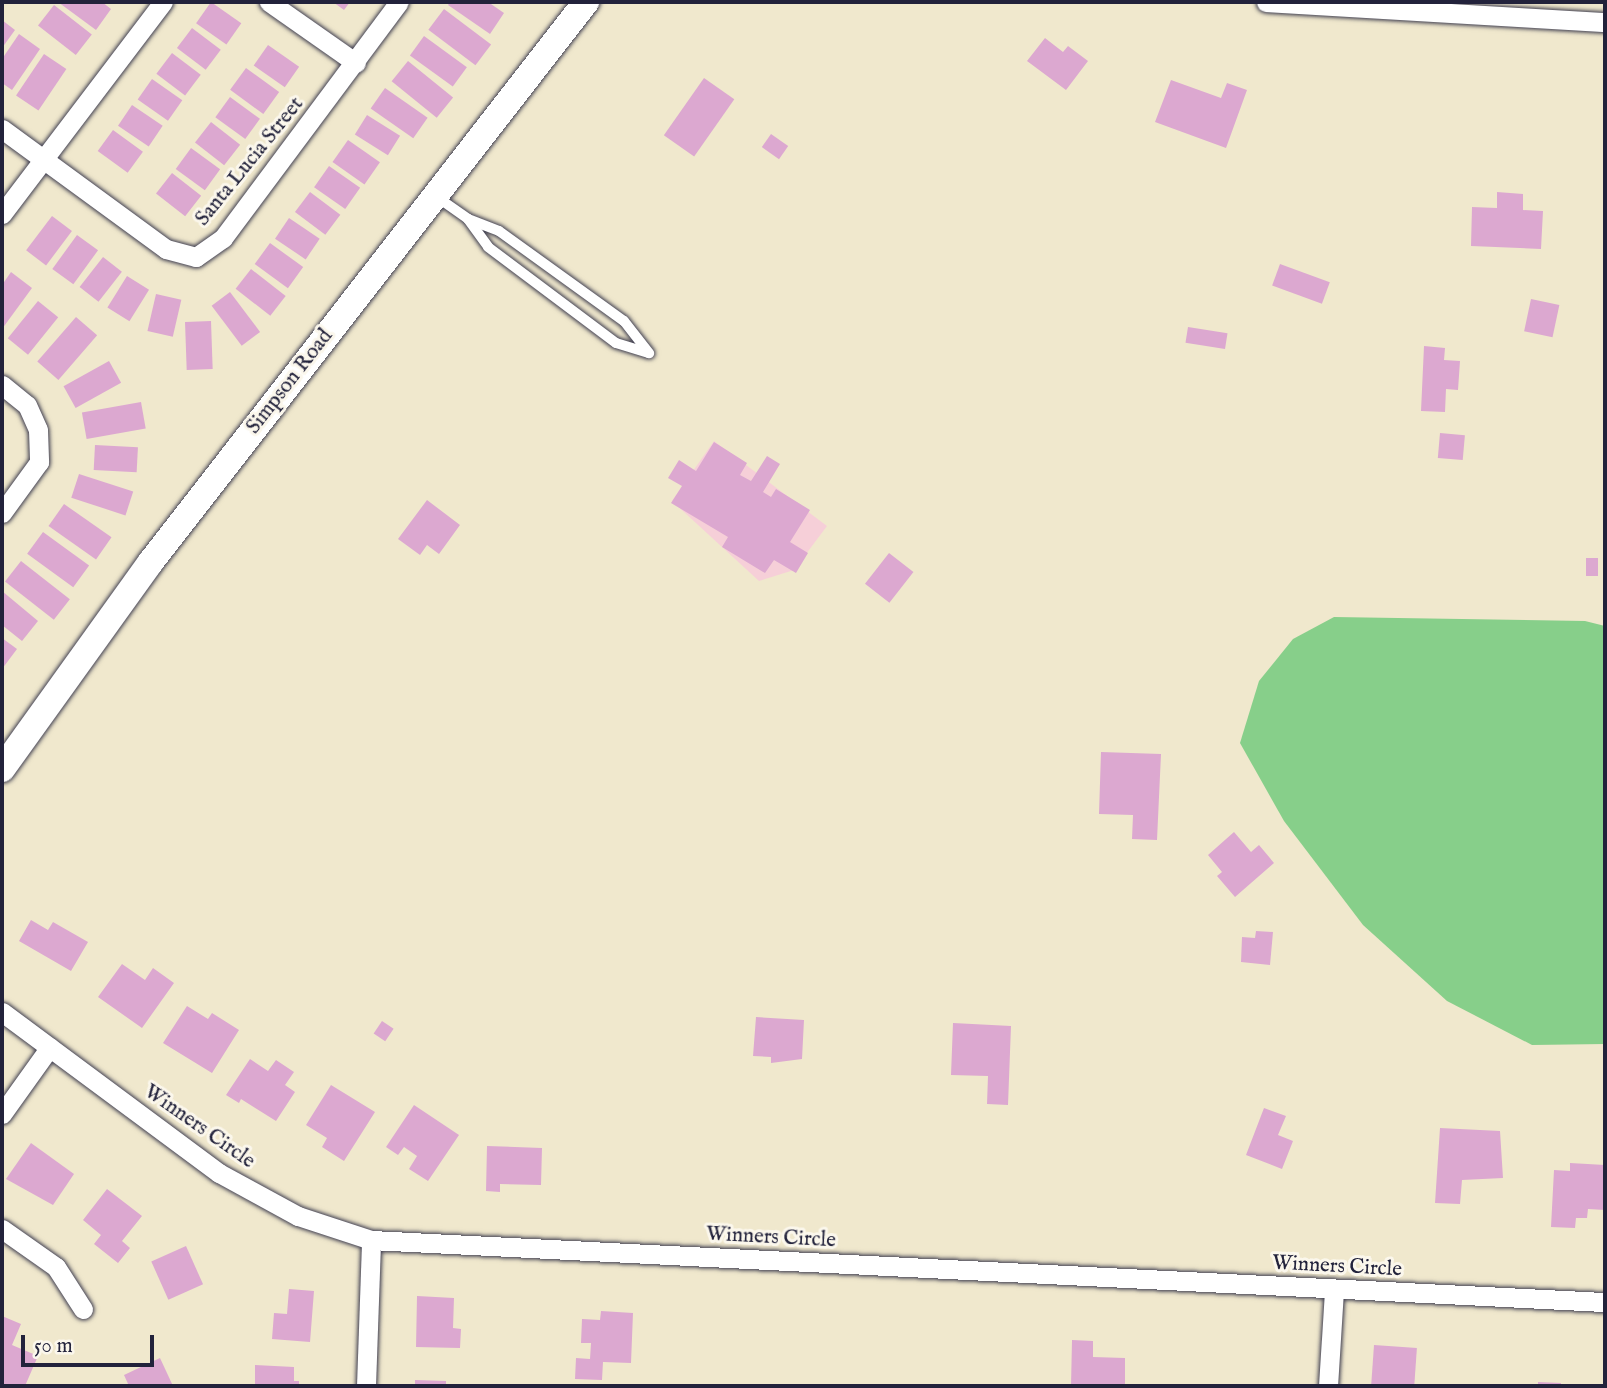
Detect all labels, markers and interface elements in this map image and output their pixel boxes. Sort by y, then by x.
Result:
street label: Santa Lucia Street [190,93,310,231]
street label: Simpson Road [241,325,339,439]
street label: Winners Circle [139,1079,259,1175]
street label: Winners Circle [705,1222,837,1254]
street label: Winners Circle [1271,1251,1403,1283]
scale bar [24,1322,158,1366]
text: 50 m [34,1333,73,1360]

